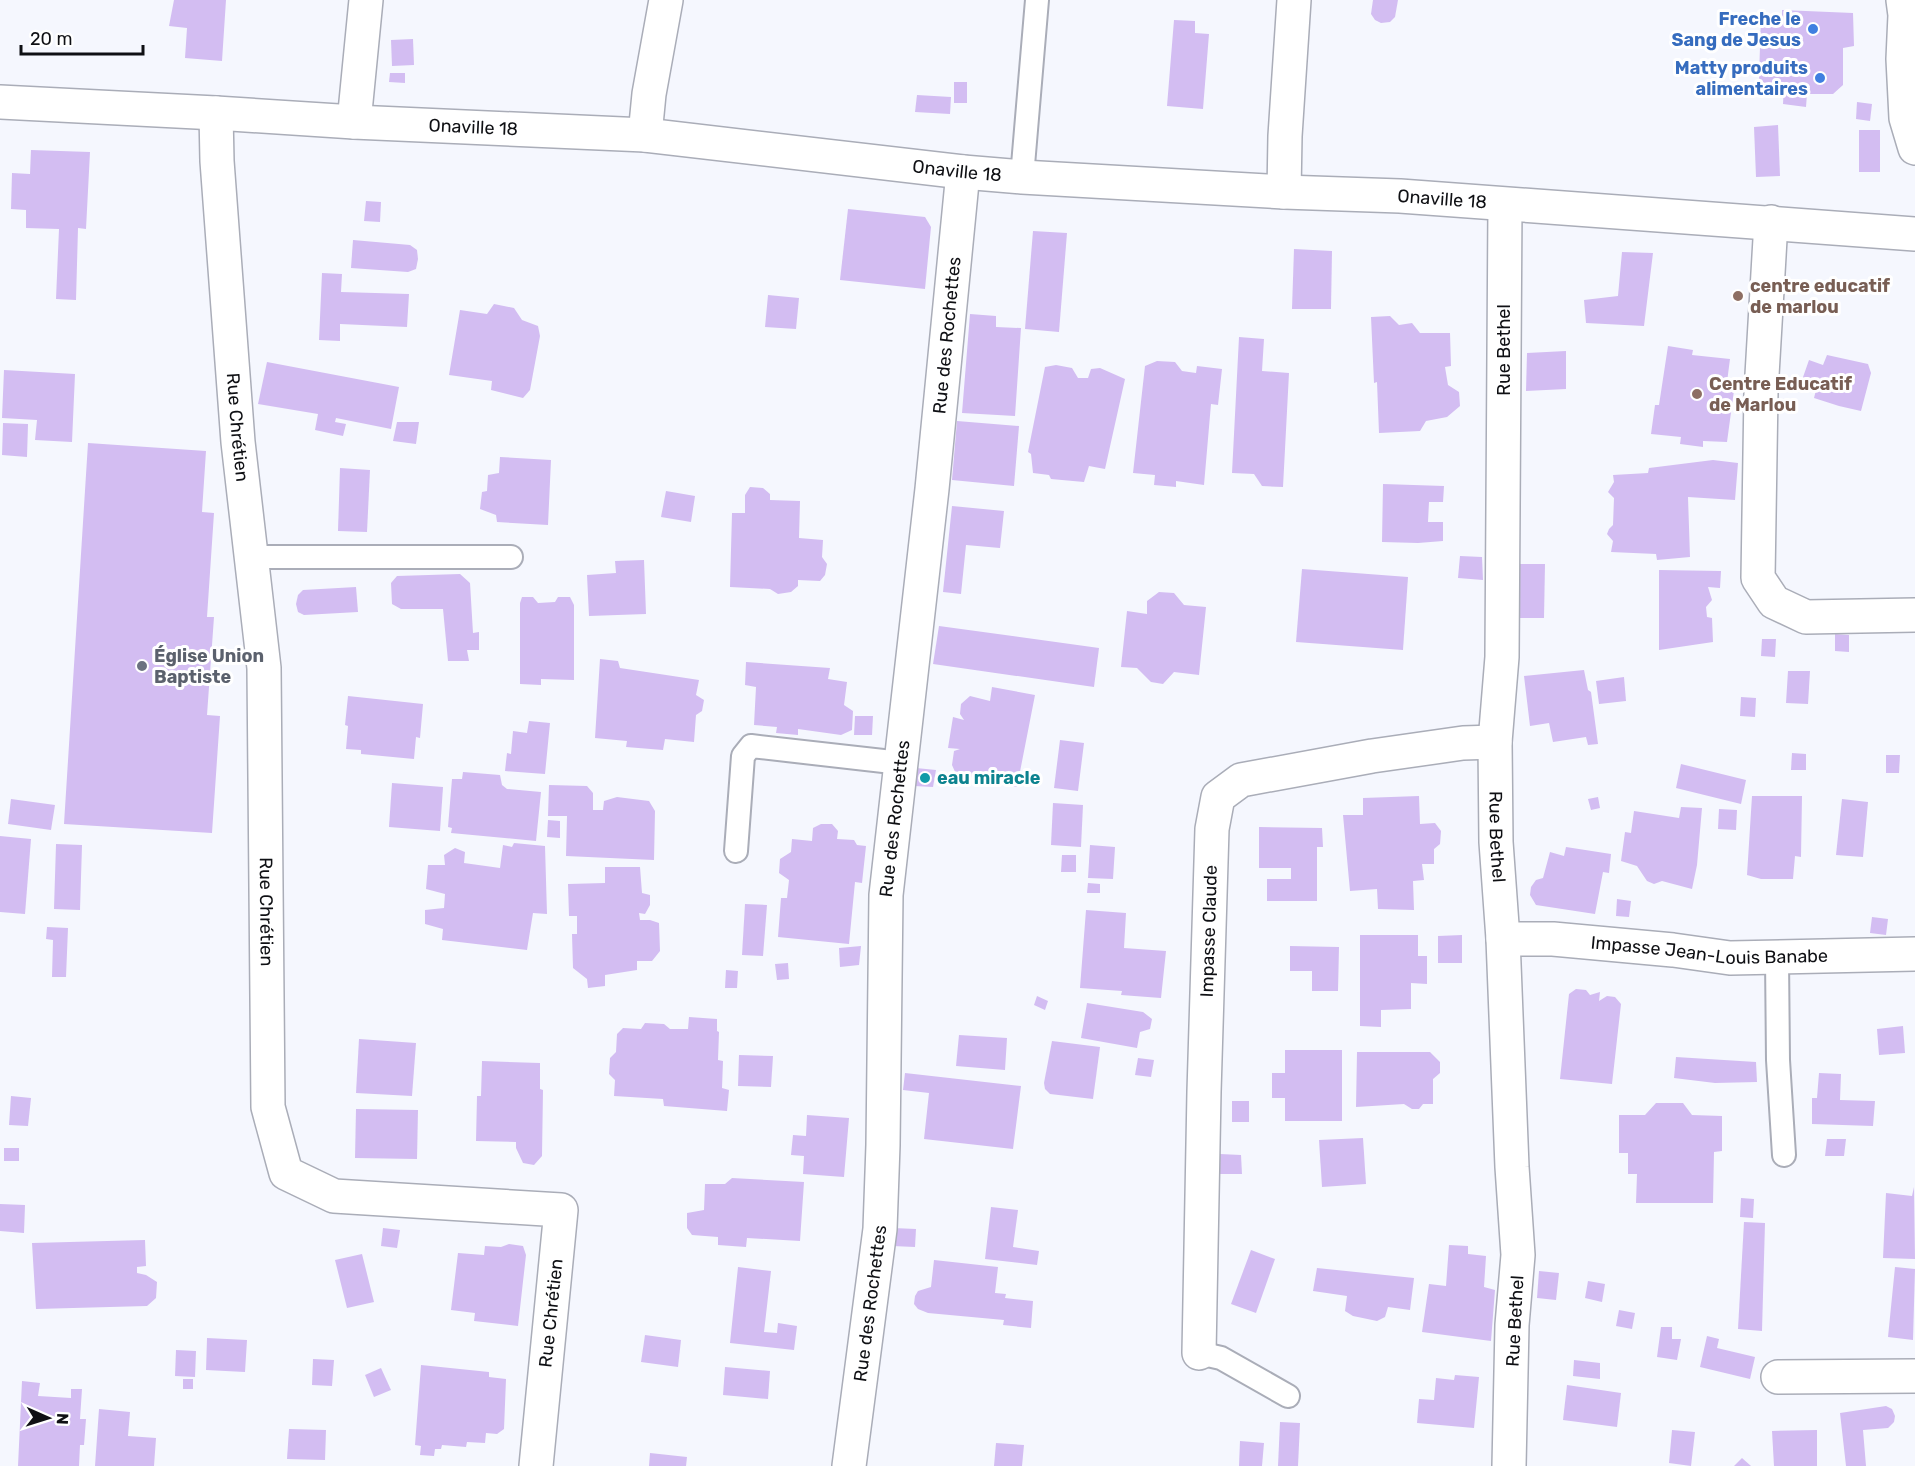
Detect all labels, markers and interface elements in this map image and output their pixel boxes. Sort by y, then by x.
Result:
place label: Freche le Sang de Jesus [1672,8,1801,51]
scale bar [21,18,142,56]
marker: Freche le Sang de Jesus [1806,22,1820,36]
text: 20 m [30,28,72,50]
place label: Matty produits alimentaires [1675,57,1808,100]
marker: Matty produits alimentaires [1813,71,1827,85]
street label: Onaville 18 [428,114,519,140]
street label: Onaville 18 [911,155,1003,186]
street label: Onaville 18 [1397,185,1488,213]
street label: Rue des Rochettes [928,256,966,415]
place label: centre educatif de marlou [1750,275,1890,318]
marker: centre educatif de marlou [1731,289,1745,303]
street label: Rue Bethel [1493,304,1515,396]
street label: Rue Chrétien [222,372,253,483]
place label: Centre Educatif de Marlou [1709,373,1852,416]
marker: Centre Educatif de Marlou [1690,387,1704,401]
place label: Église Union Baptiste [154,645,264,688]
marker: Église Union Baptiste [135,659,149,673]
street label: Rue des Rochettes [875,739,914,898]
place label: eau miracle [937,767,1041,789]
marker: eau miracle [918,771,932,785]
street label: Rue Bethel [1484,791,1510,883]
street label: Rue Chrétien [255,857,278,966]
street label: Impasse Claude [1196,865,1222,998]
street label: Impasse Jean-Louis Banabe [1590,932,1828,969]
street label: Rue des Rochettes [849,1224,891,1383]
street label: Rue Chrétien [534,1258,568,1368]
street label: Rue Bethel [1502,1275,1528,1367]
north arrow [18,1388,78,1448]
text: N [53,1413,72,1425]

